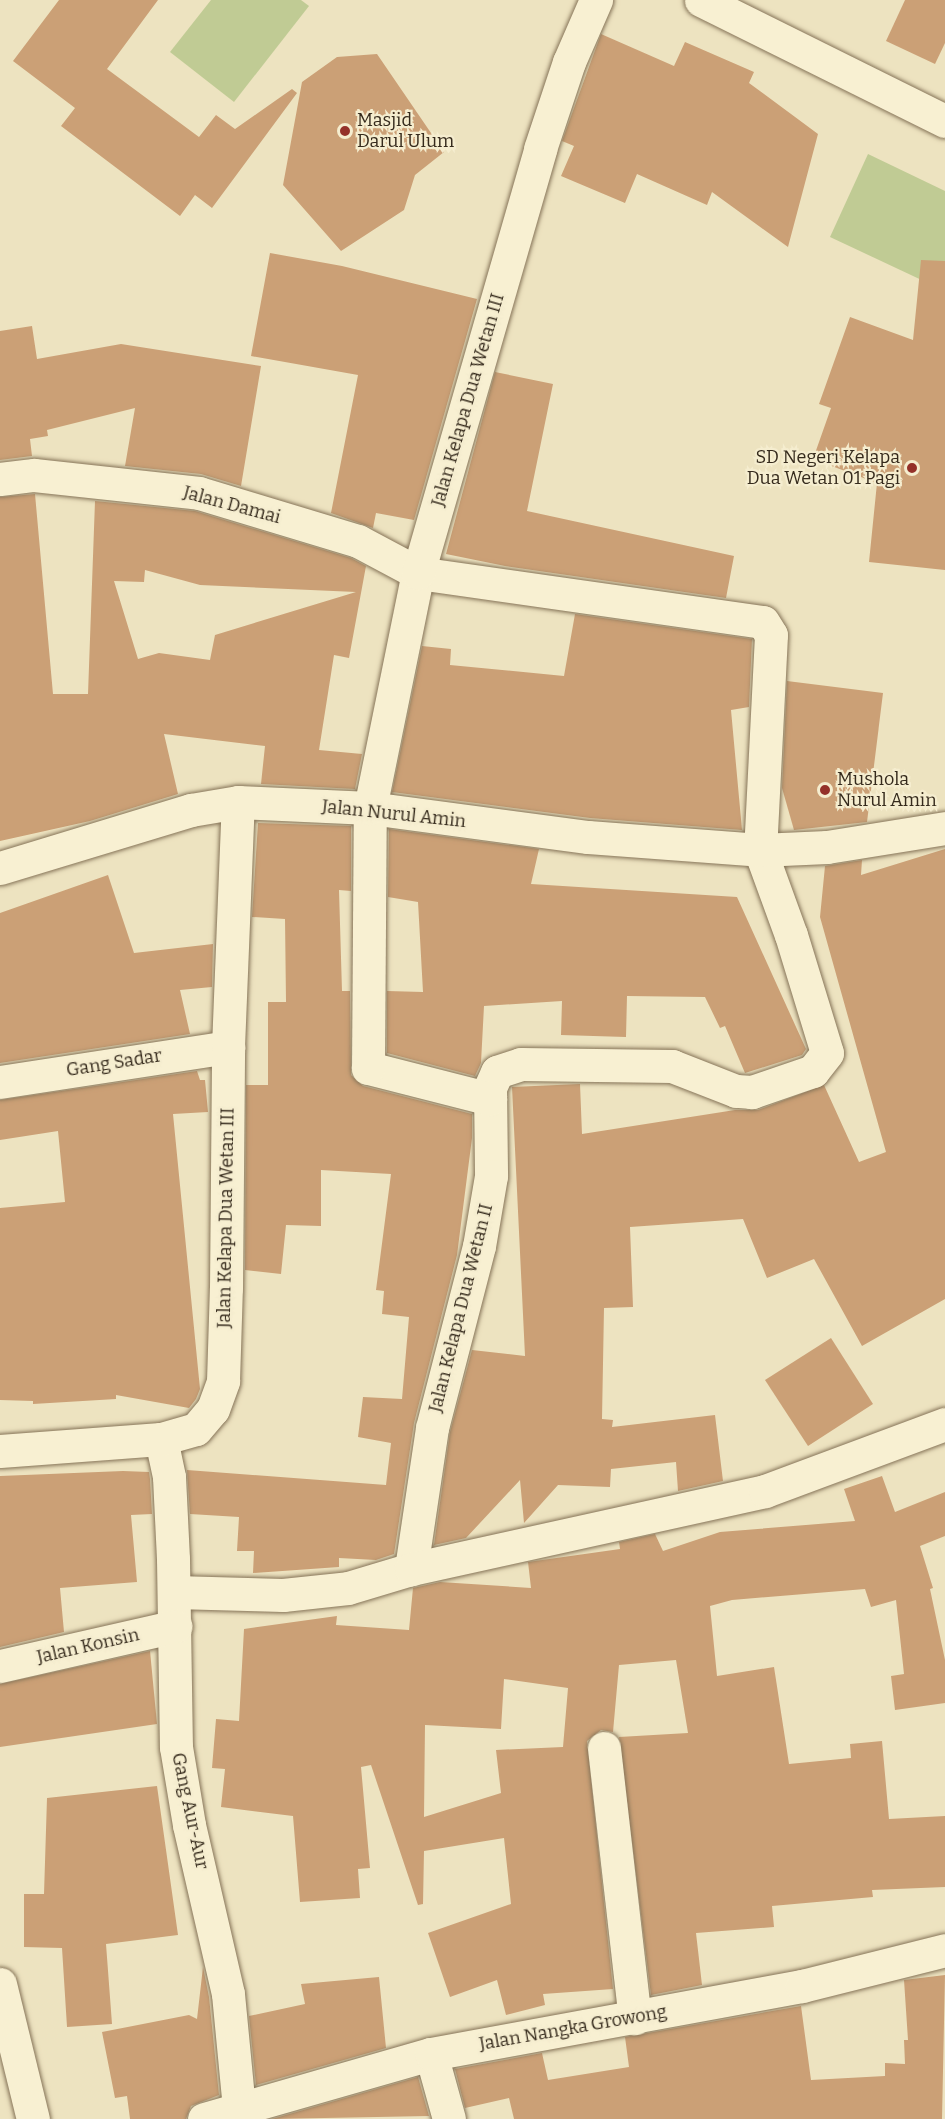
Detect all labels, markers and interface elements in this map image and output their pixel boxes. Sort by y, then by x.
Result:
place label: Masjid Darul Ulum [357,110,454,152]
marker: Masjid Darul Ulum [338,124,352,138]
street label: Jalan Kelapa Dua Wetan III [427,291,509,509]
place label: SD Negeri Kelapa Dua Wetan 01 Pagi [747,447,900,490]
marker: SD Negeri Kelapa Dua Wetan 01 Pagi [905,461,919,475]
street label: Jalan Damai [181,482,283,528]
place label: Mushola Nurul Amin [837,769,937,812]
marker: Mushola Nurul Amin [818,783,832,797]
street label: Jalan Nurul Amin [321,796,467,832]
street label: Gang Sadar [65,1045,163,1081]
street label: Jalan Kelapa Dua Wetan III [213,1108,239,1328]
street label: Jalan Kelapa Dua Wetan II [425,1201,497,1415]
street label: Jalan Konsin [35,1624,141,1668]
street label: Gang Aur-Aur [167,1751,213,1871]
street label: Jalan Nangka Growong [478,2001,668,2055]

